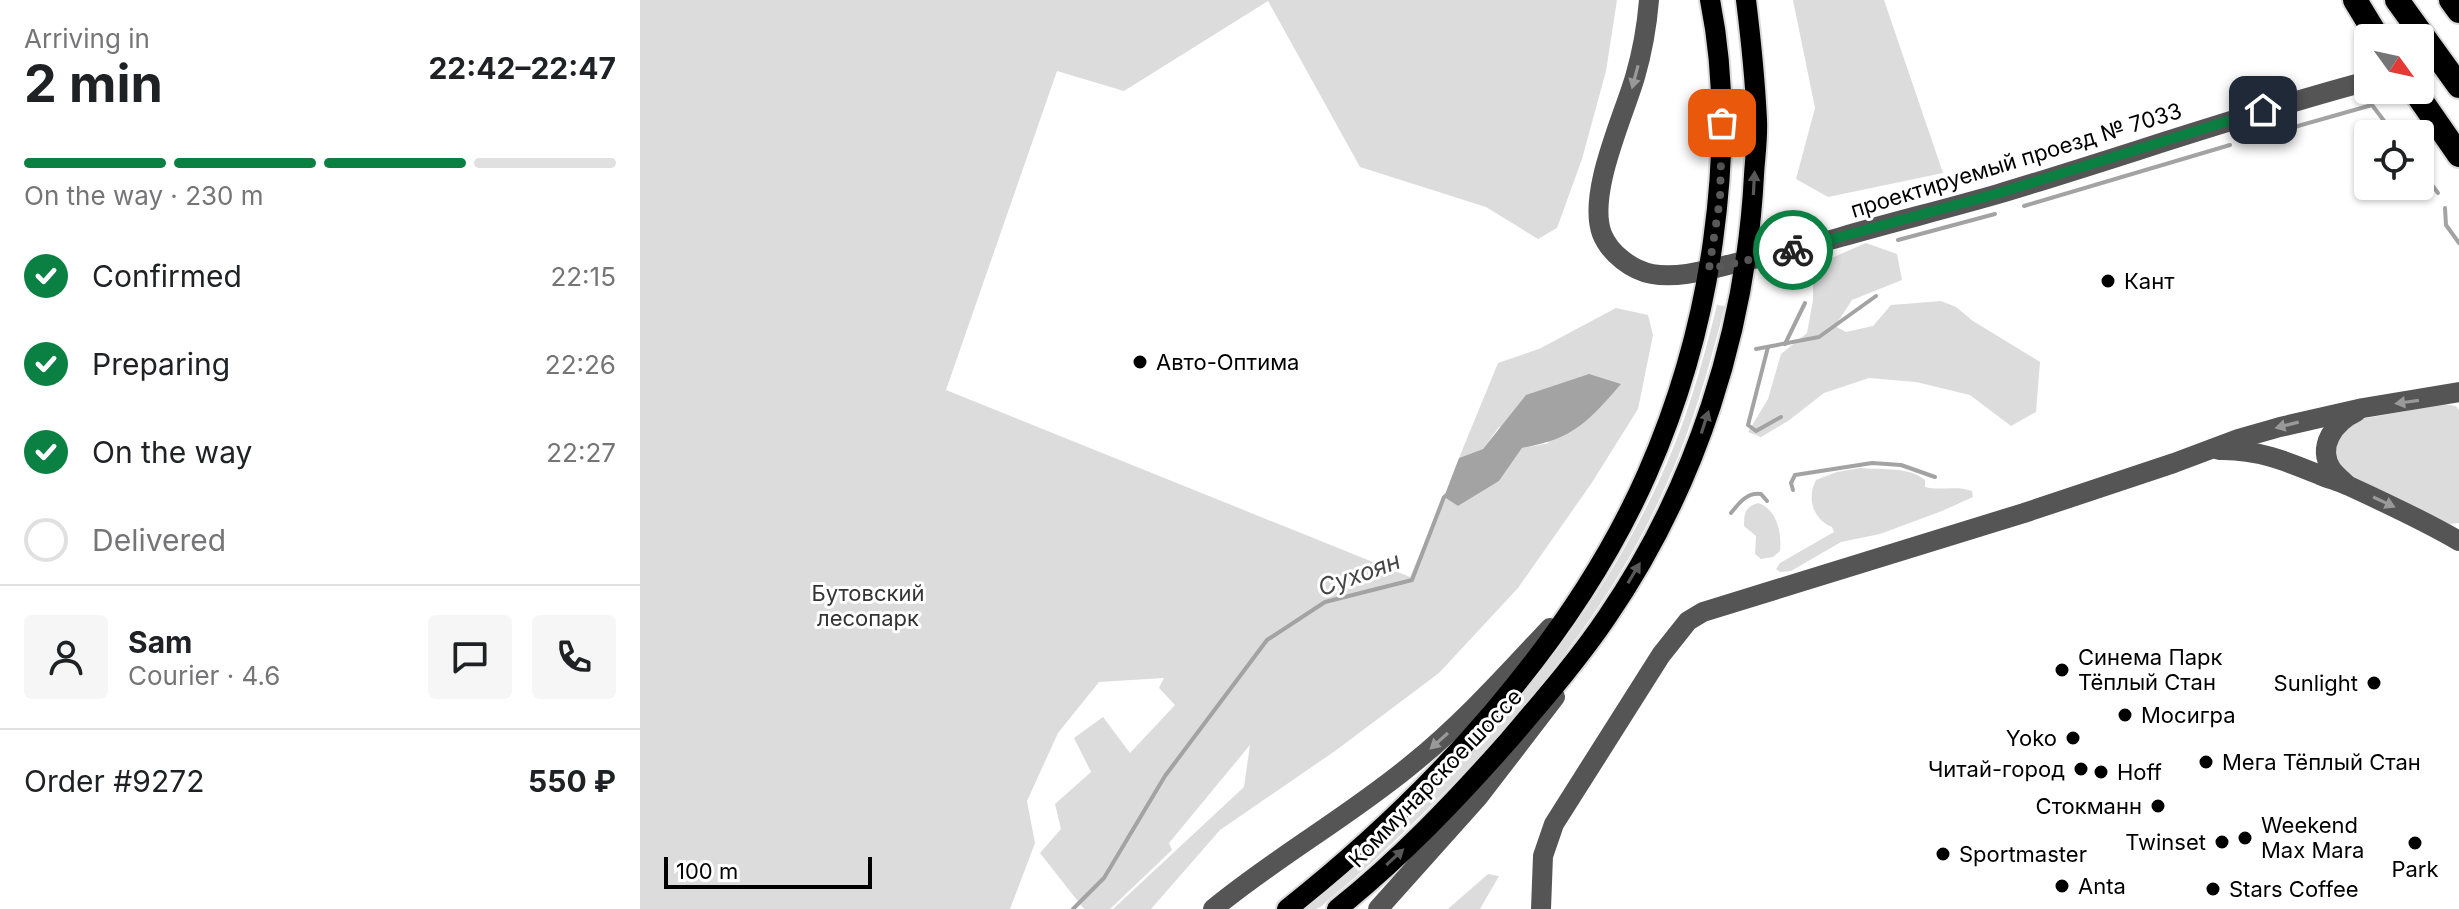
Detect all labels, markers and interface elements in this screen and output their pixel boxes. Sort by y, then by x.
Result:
text: Arriving in [24,23,150,54]
north arrow [2354,24,2434,104]
map controls [2354,24,2434,200]
text: 22:42–22:47 [428,50,616,86]
text: 2 min [24,52,163,115]
one-way arrow [1628,64,1640,89]
pin [2229,76,2297,144]
icon: home [2241,88,2285,132]
pin [1688,89,1756,157]
street label: проектируемый проезд № 7033 [1847,97,2185,223]
icon: bag [1700,101,1744,145]
button: locate [2354,120,2434,200]
one-way arrow [1748,170,1761,195]
text: On the way · 230 m [24,180,264,211]
courier [1753,210,1833,290]
icon: bike [1771,228,1815,272]
icon: check [24,254,68,298]
text: Confirmed [92,258,242,294]
text: 22:15 [550,261,616,292]
place label: Кант [2124,268,2175,294]
marker: Кант [2099,272,2117,290]
icon: check [24,342,68,386]
text: Preparing [92,346,230,382]
text: 22:26 [545,349,616,380]
place label: Авто-Оптима [1156,349,1299,375]
marker: Авто-Оптима [1131,353,1149,371]
one-way arrow [2394,396,2419,409]
one-way arrow [1700,409,1712,433]
one-way arrow [2274,419,2299,432]
icon: check [24,430,68,474]
text: On the way [92,434,252,470]
text: 22:27 [546,437,616,468]
one-way arrow [2372,495,2395,509]
text: Delivered [92,522,226,558]
water label: Сухоян [1314,546,1404,602]
one-way arrow [1626,562,1640,584]
park label: Бутовский лесопарк [812,580,924,631]
button: person [24,615,108,699]
button: chat [428,615,512,699]
button: phone [532,615,616,699]
text: Sam [128,624,192,660]
place label: Синема Парк Тёплый Стан [2078,644,2223,695]
text: Courier · 4.6 [128,660,280,691]
marker: Синема Парк Тёплый Стан [2053,661,2071,679]
place label: Sunlight [2274,670,2358,696]
marker: Sunlight [2365,674,2383,692]
street label: Коммунарское шоссе [1343,683,1527,873]
place label: Мосигра [2141,702,2236,728]
marker: Мосигра [2116,706,2134,724]
place label: Yoko [2006,725,2057,751]
marker: Yoko [2064,729,2082,747]
one-way arrow [1430,732,1449,750]
place label: Мега Тёплый Cтан [2222,749,2421,775]
marker: Мега Тёплый Cтан [2197,753,2215,771]
place label: Читай-город [1928,756,2065,782]
place label: Hoff [2117,759,2162,785]
marker: Читай-город [2072,760,2090,778]
text: Order #9272 [24,763,205,799]
text: 550 ₽ [528,763,616,799]
marker: Hoff [2092,763,2110,781]
place label: Стокманн [2036,793,2142,819]
marker: Стокманн [2149,797,2167,815]
place label: Weekend Max Mara [2261,812,2364,863]
place label: Twinset [2125,829,2206,855]
marker: Weekend Max Mara [2236,829,2254,847]
marker: Twinset [2213,833,2231,851]
marker: Park [2406,834,2424,852]
place label: Sportmaster [1959,841,2087,867]
marker: Sportmaster [1934,845,1952,863]
one-way arrow [1385,849,1404,867]
scale bar [664,853,872,889]
place label: Park [2391,856,2439,882]
text: 100 m [676,858,738,884]
place label: Anta [2078,873,2126,899]
place label: Stars Coffee [2229,876,2359,902]
marker: Anta [2053,877,2071,895]
marker: Stars Coffee [2204,880,2222,898]

